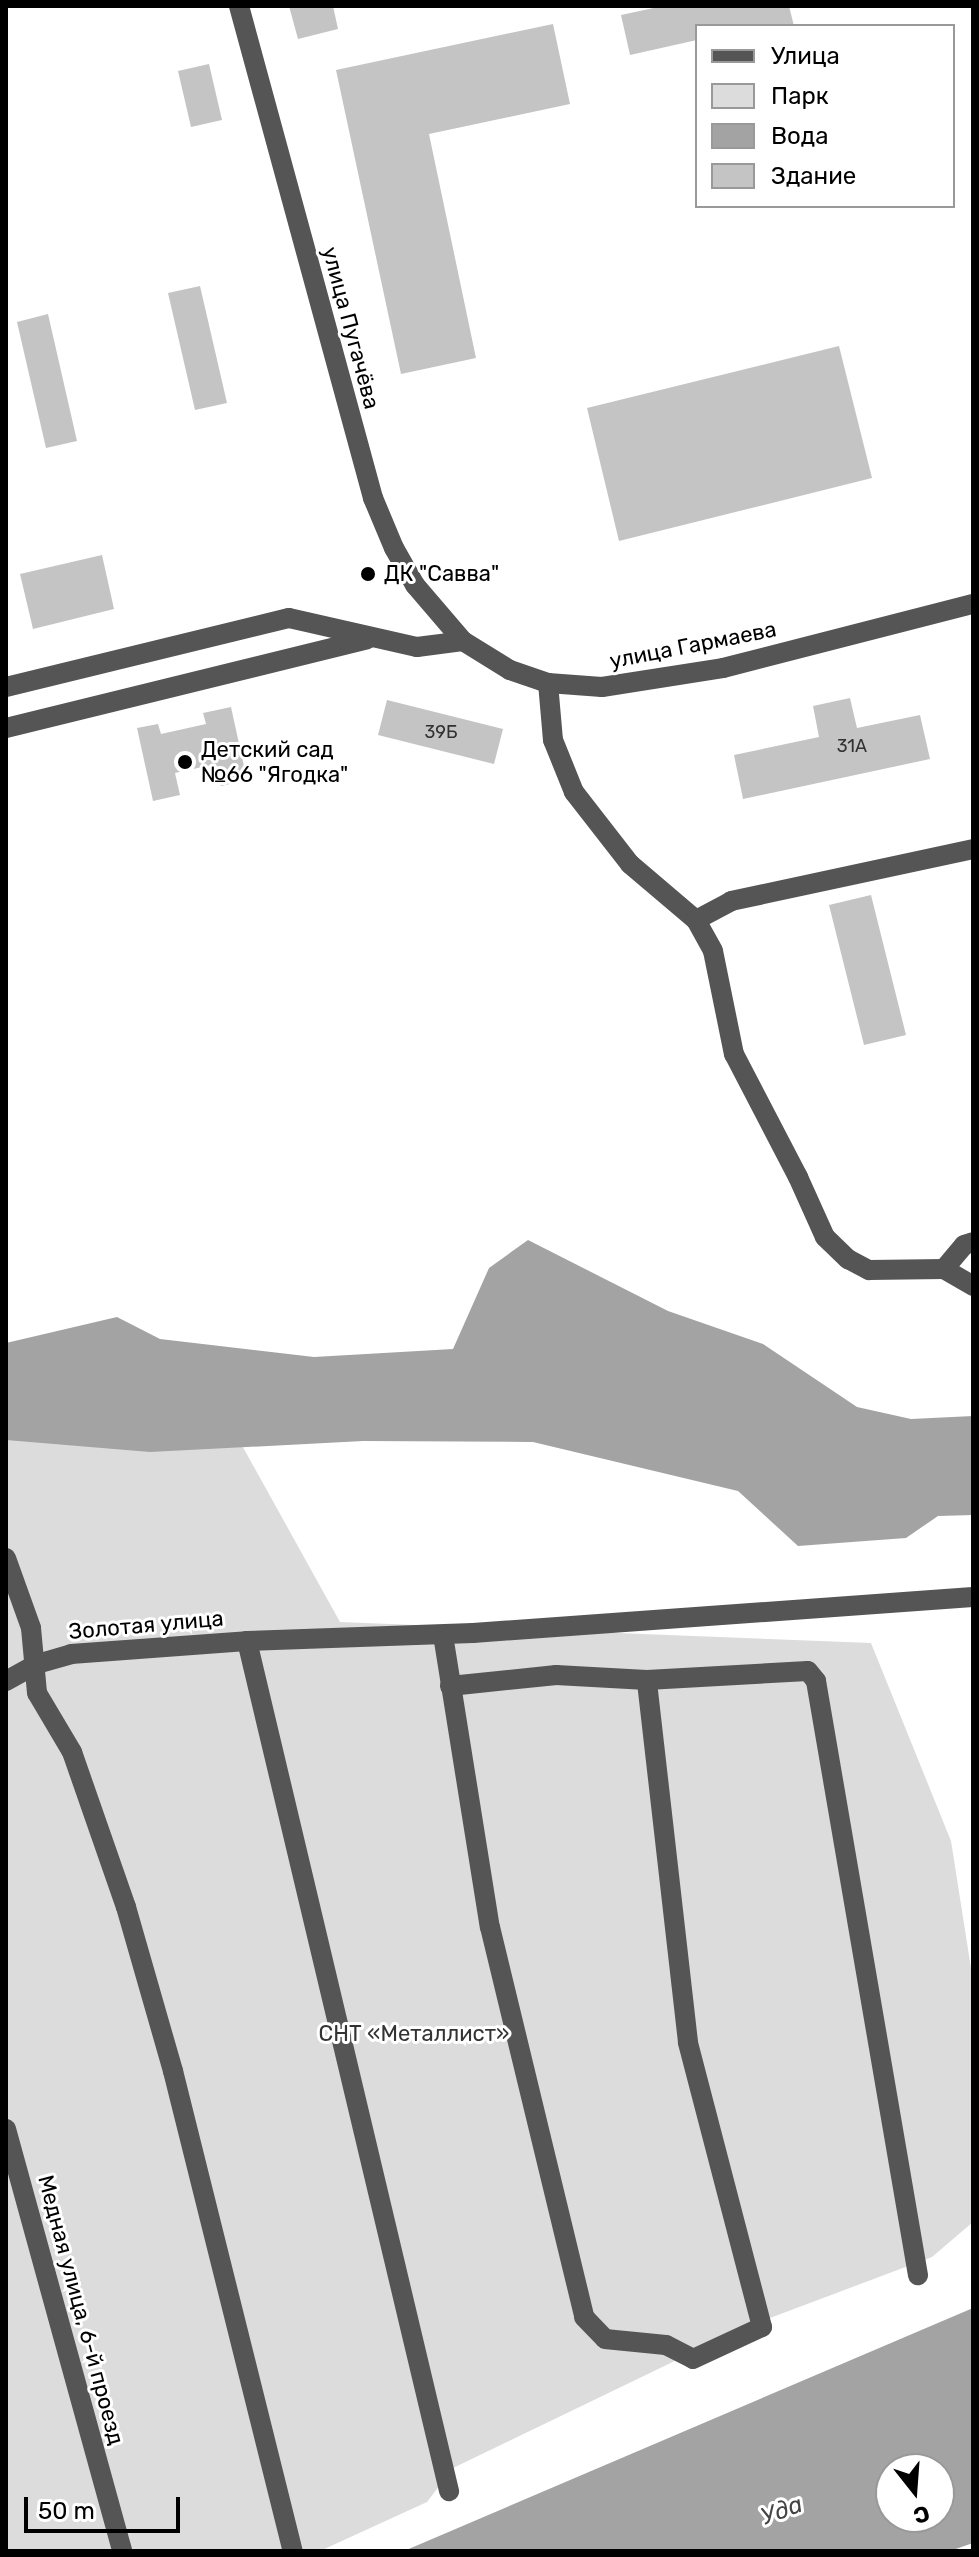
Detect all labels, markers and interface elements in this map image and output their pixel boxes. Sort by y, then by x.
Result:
legend [695,24,955,208]
text: Улица [771,42,840,70]
text: Парк [771,82,829,110]
text: Вода [771,122,828,150]
text: Здание [771,162,856,190]
street label: улица Пугачёва [317,244,385,412]
place label: ДК "Савва" [384,561,499,587]
marker: ДК "Савва" [359,565,377,583]
street label: улица Гармаева [607,616,779,674]
house number: 39Б [424,721,458,743]
house number: 31А [837,735,867,757]
place label: Детский сад №66 "Ягодка" [201,736,348,788]
marker: Детский сад №66 "Ягодка" [176,753,194,771]
street label: Золотая улица [67,1605,225,1645]
park label: СНТ «Металлист» [319,2021,509,2047]
street label: Медная улица, 6-й проезд [32,2172,130,2448]
north arrow [875,2453,955,2533]
scale bar [28,2481,184,2531]
water label: Уда [757,2490,807,2532]
text: 50 m [38,2497,95,2525]
text: С [910,2499,933,2530]

